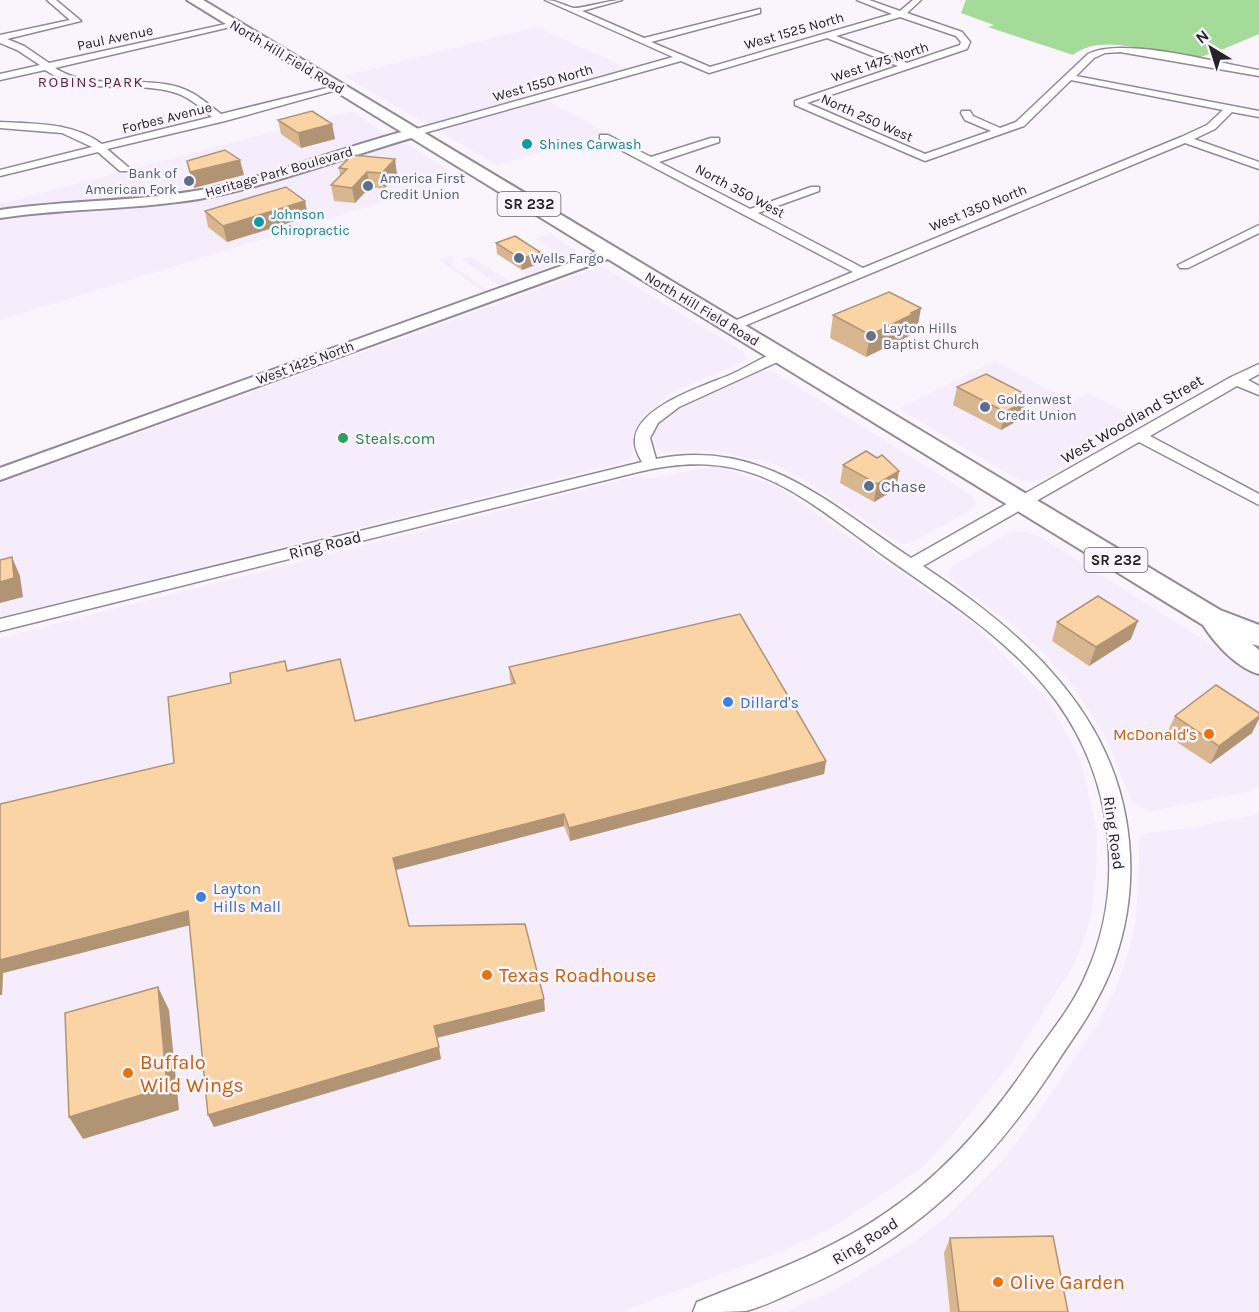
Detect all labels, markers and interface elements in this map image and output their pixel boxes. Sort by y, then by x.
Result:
street label: West 1525 North [742,9,846,53]
street label: North Hill Field Road [227,16,347,98]
north arrow [1181,18,1241,78]
street label: Paul Avenue [75,22,155,54]
text: N [1192,26,1212,48]
street label: West 1475 North [829,38,931,86]
street label: West 1550 North [491,61,595,105]
district label: ROBINS PARK [38,73,144,91]
street label: North 250 West [818,90,916,146]
street label: Forbes Avenue [120,99,214,137]
place label: Shines Carwash [539,136,641,153]
marker: Shines Carwash [520,137,534,151]
street label: Heritage Park Boulevard [203,143,355,201]
street label: North 350 West [692,160,788,222]
place label: Bank of American Fork [85,165,177,198]
place label: America First Credit Union [380,170,465,203]
marker: Bank of American Fork [182,174,196,188]
marker: America First Credit Union [361,179,375,193]
street label: West 1350 North [927,181,1029,235]
road number: SR 232 [498,192,560,216]
place label: Johnson Chiropractic [271,206,350,239]
marker: Johnson Chiropractic [252,215,266,229]
place label: Wells Fargo [531,250,604,267]
marker: Wells Fargo [512,251,526,265]
street label: North Hill Field Road [642,268,762,350]
place label: Layton Hills Baptist Church [883,320,979,353]
marker: Layton Hills Baptist Church [864,329,878,343]
street label: West 1425 North [254,337,356,389]
street label: West Woodland Street [1057,370,1207,468]
place label: Goldenwest Credit Union [997,391,1077,424]
marker: Goldenwest Credit Union [978,400,992,414]
place label: Steals.com [355,429,435,448]
marker: Steals.com [336,431,350,445]
place label: Chase [881,477,926,496]
marker: Chase [862,479,876,493]
street label: Ring Road [287,527,363,563]
road number: SR 232 [1084,548,1148,572]
place label: Dillard's [740,693,799,712]
marker: Dillard's [721,695,735,709]
place label: McDonald's [1113,725,1197,744]
marker: McDonald's [1202,727,1216,741]
street label: Ring Road [1099,795,1129,871]
place label: Layton Hills Mall [213,879,281,916]
marker: Layton Hills Mall [194,890,208,904]
place label: Texas Roadhouse [499,964,656,987]
marker: Texas Roadhouse [480,968,494,982]
place label: Buffalo Wild Wings [140,1051,244,1097]
marker: Buffalo Wild Wings [121,1066,135,1080]
street label: Ring Road [829,1213,901,1269]
place label: Olive Garden [1010,1271,1125,1294]
marker: Olive Garden [991,1275,1005,1289]

